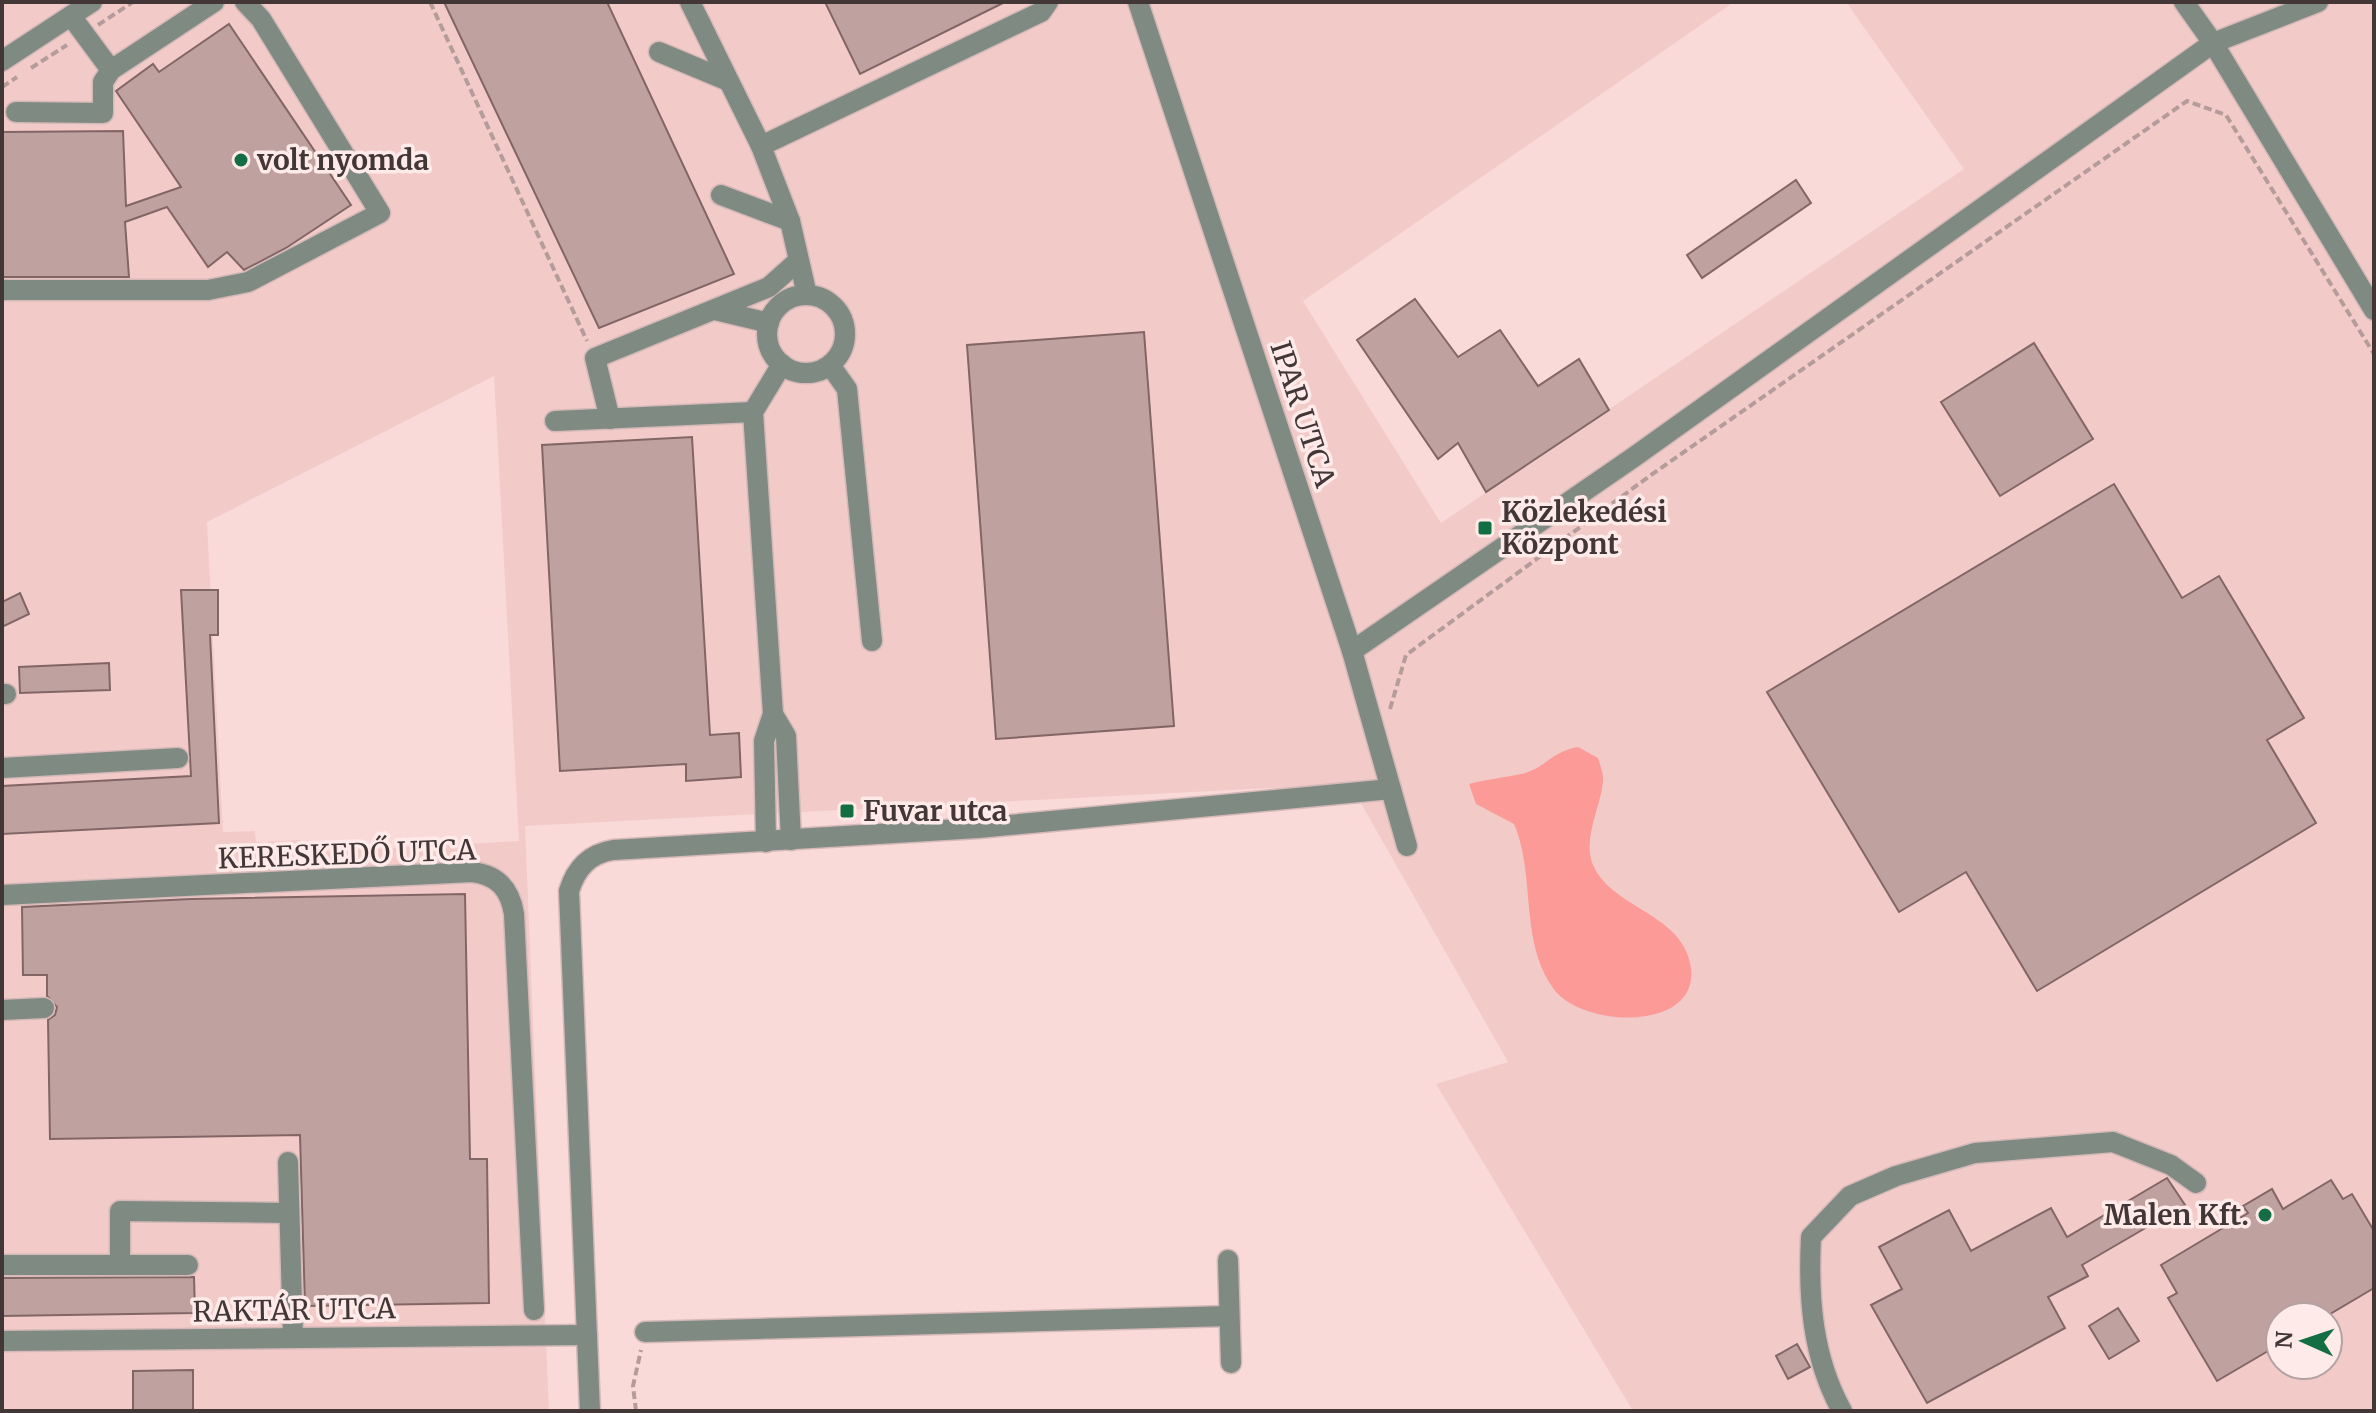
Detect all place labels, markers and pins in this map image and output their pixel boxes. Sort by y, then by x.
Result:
place label: volt nyomda [256,142,429,178]
marker: volt nyomda [232,151,250,169]
place label: Közlekedési Központ [1501,494,1667,562]
marker: Közlekedési Központ [1476,519,1494,537]
place label: Fuvar utca [863,793,1008,829]
marker: Fuvar utca [838,802,856,820]
place label: Malen Kft. [2104,1197,2249,1233]
marker: Malen Kft. [2256,1206,2274,1224]

